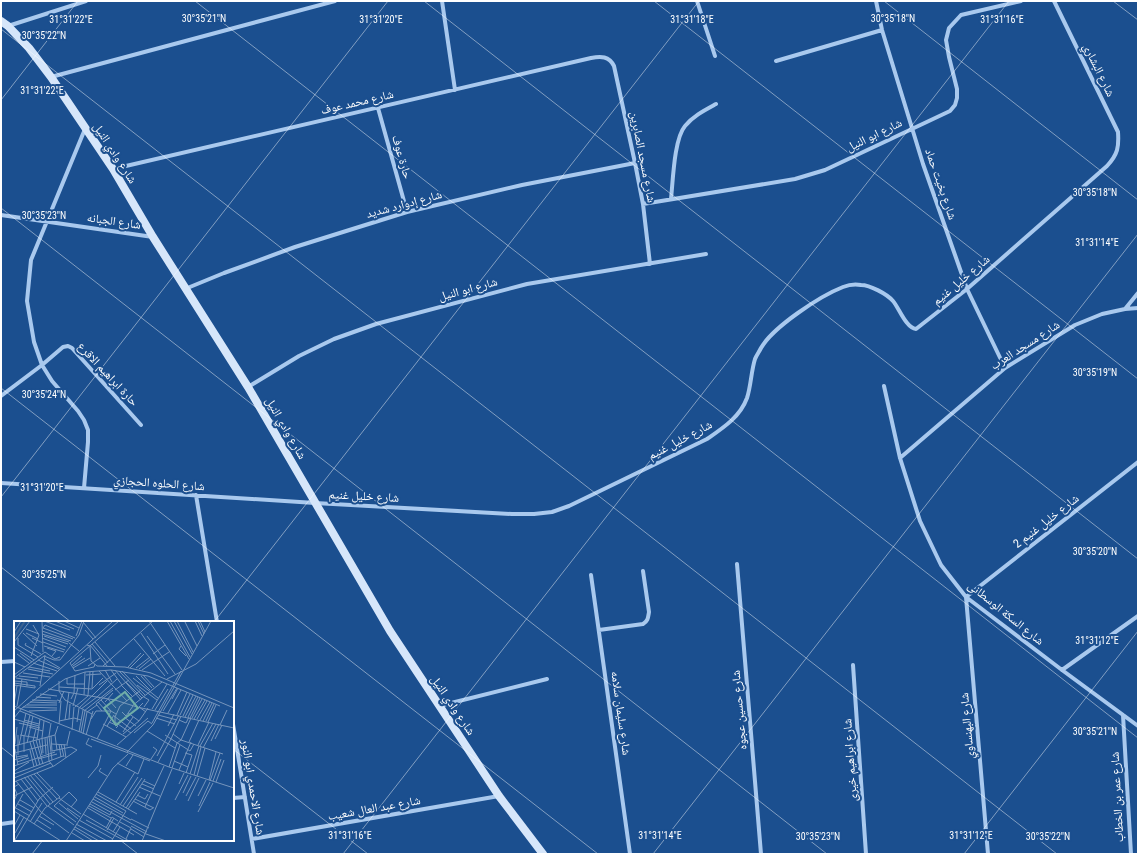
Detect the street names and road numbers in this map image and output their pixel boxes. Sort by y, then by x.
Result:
street label: شارع البشاري [1077,41,1118,100]
street label: شارع محمد عوف [319,87,395,118]
street label: شارع مسجد الصابرين [626,110,659,204]
street label: شارع ابو النيل [844,115,905,155]
street label: شارع وادي النيل [88,120,140,188]
street label: حارة عوف [389,134,415,181]
street label: شارع بخيت حماد [921,147,960,222]
street label: شارع إدوارد شديد [365,187,444,222]
street label: شارع الجبانه [86,210,142,233]
street label: شارع خليل غنيم [929,252,993,309]
street label: شارع ابو النيل [437,274,499,305]
street label: شارع مسجد العرب [988,317,1063,373]
street label: حارة ابراهيم الاقرع [74,339,142,410]
street label: شارع وادي النيل [260,394,309,463]
street label: شارع خليل غنيم [646,417,715,464]
street label: شارع الحلوه الحجازي [113,473,205,496]
street label: شارع خليل غنيم [328,487,400,506]
street label: شارع خليل غنيم 2 [1010,491,1082,552]
street label: شارع السكة الوسطانى [965,578,1047,649]
street label: شارع حسين عجوه [729,669,750,750]
street label: شارع سليمان سلامه [607,670,634,756]
street label: شارع وادي النيل [425,672,478,740]
street label: شارع البهنساوي [957,692,980,760]
street label: شارع ابراهيم خيرى [840,718,861,802]
street label: شارع الاحمدي ابو النور [235,737,267,836]
street label: شارع عمر بن الخطاب [1108,751,1127,843]
street label: شارع عبد العال شعيب [327,793,422,824]

